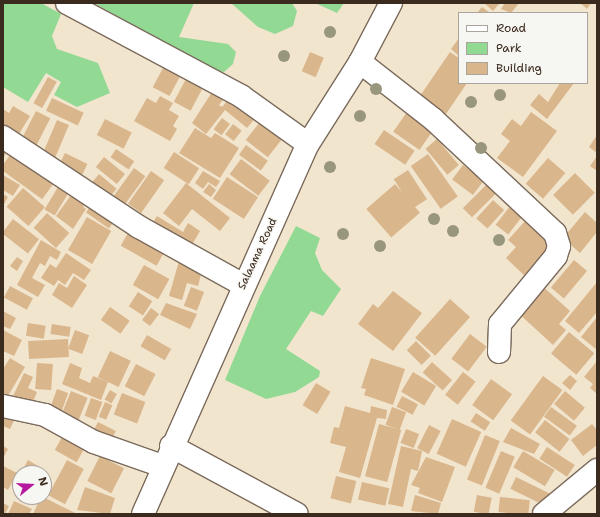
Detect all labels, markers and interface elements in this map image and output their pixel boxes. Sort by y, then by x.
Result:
legend [458,12,588,84]
text: Road [496,20,526,36]
text: Park [496,40,522,56]
text: Building [496,60,542,76]
street label: Salaama Road [236,216,280,292]
north arrow [12,465,52,505]
text: N [34,475,51,488]

